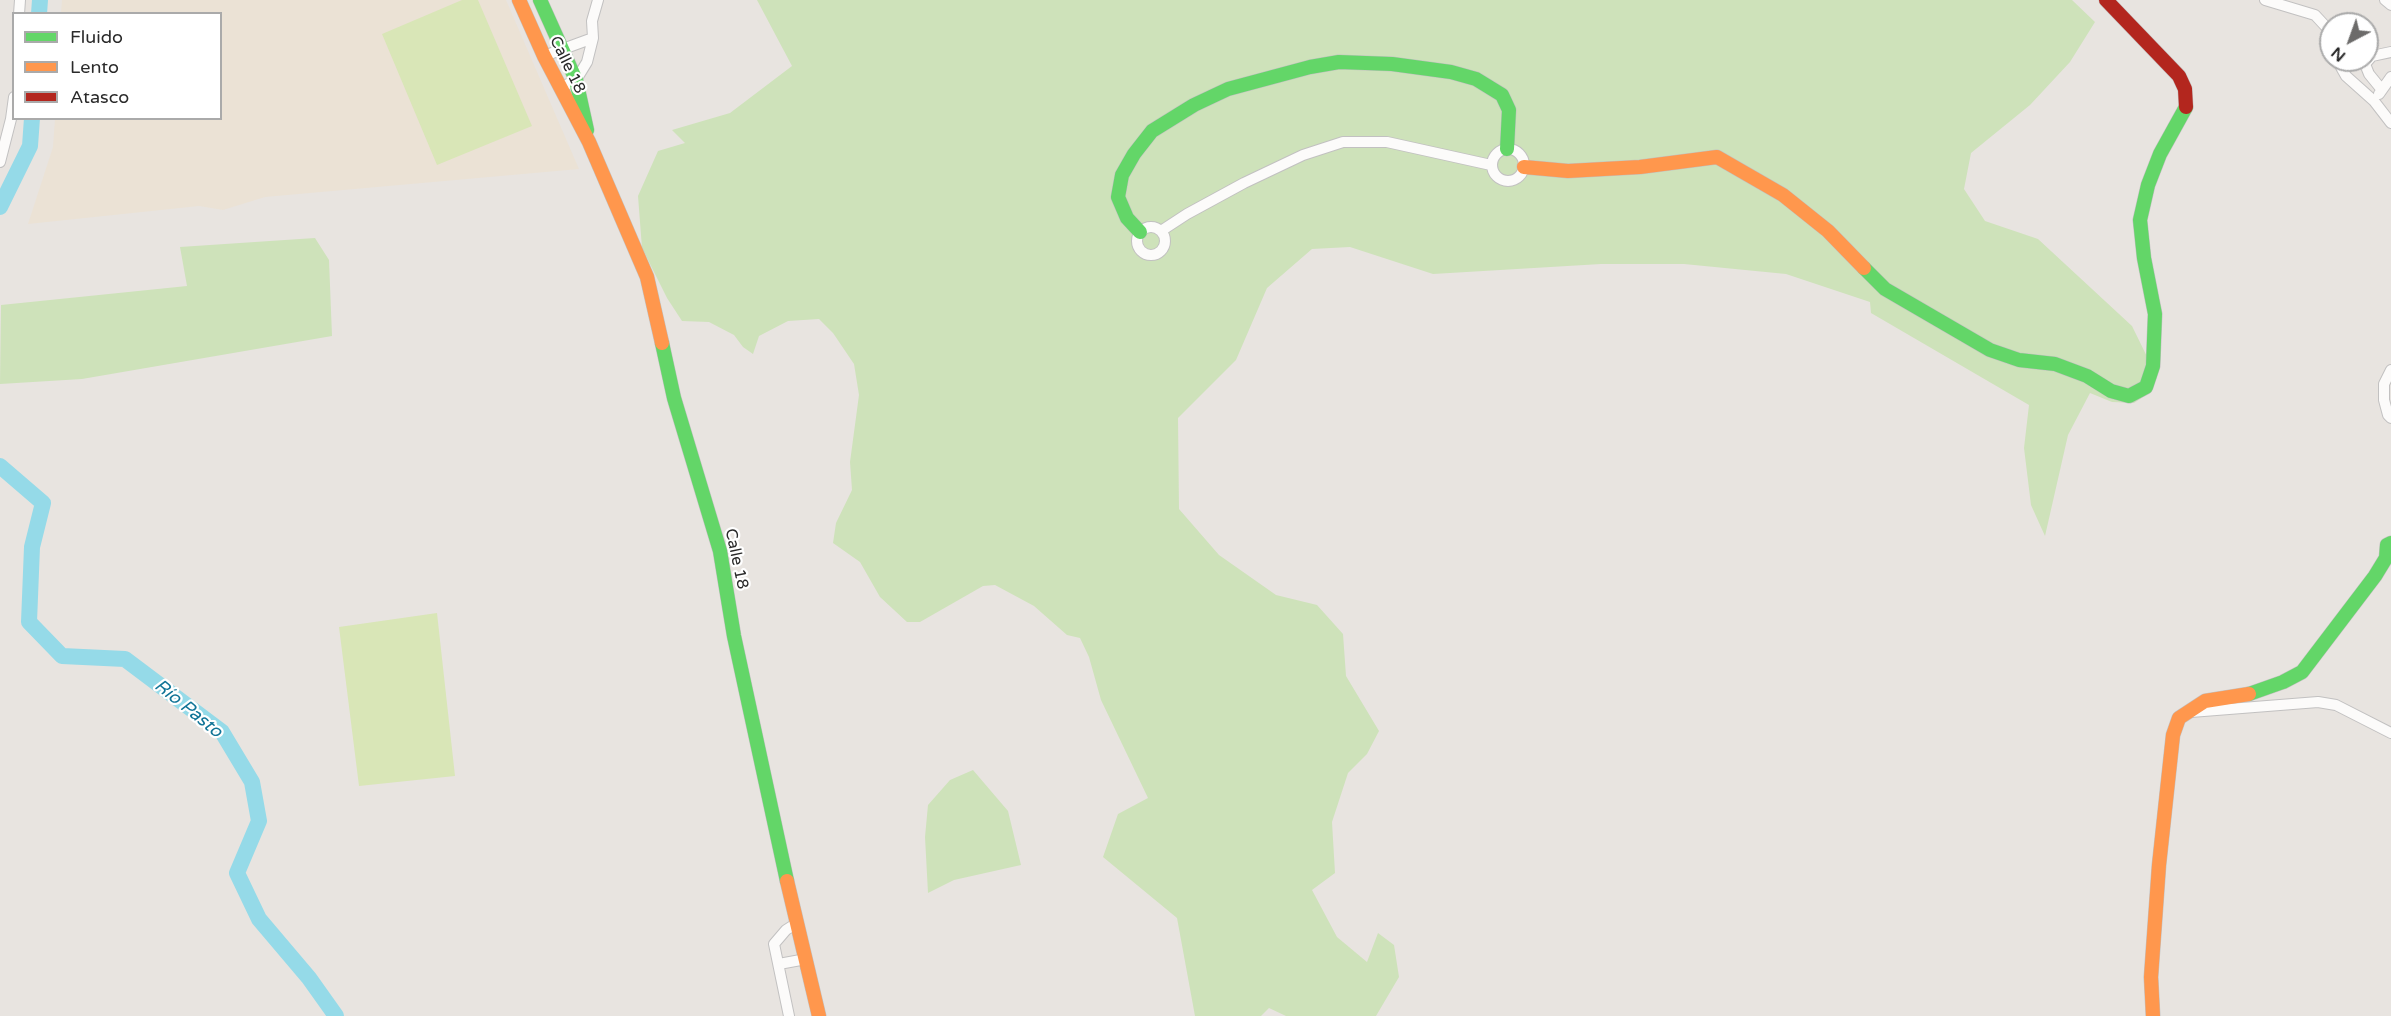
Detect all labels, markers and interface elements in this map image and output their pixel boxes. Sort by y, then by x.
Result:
legend [12,12,222,120]
north arrow [2319,12,2379,72]
text: Fluido [70,26,123,48]
street label: Calle 18 [545,33,589,97]
text: N [2327,42,2350,66]
text: Lento [70,56,119,78]
text: Atasco [70,86,129,108]
street label: Calle 18 [720,527,752,591]
water label: Río Pasto [150,675,226,743]

